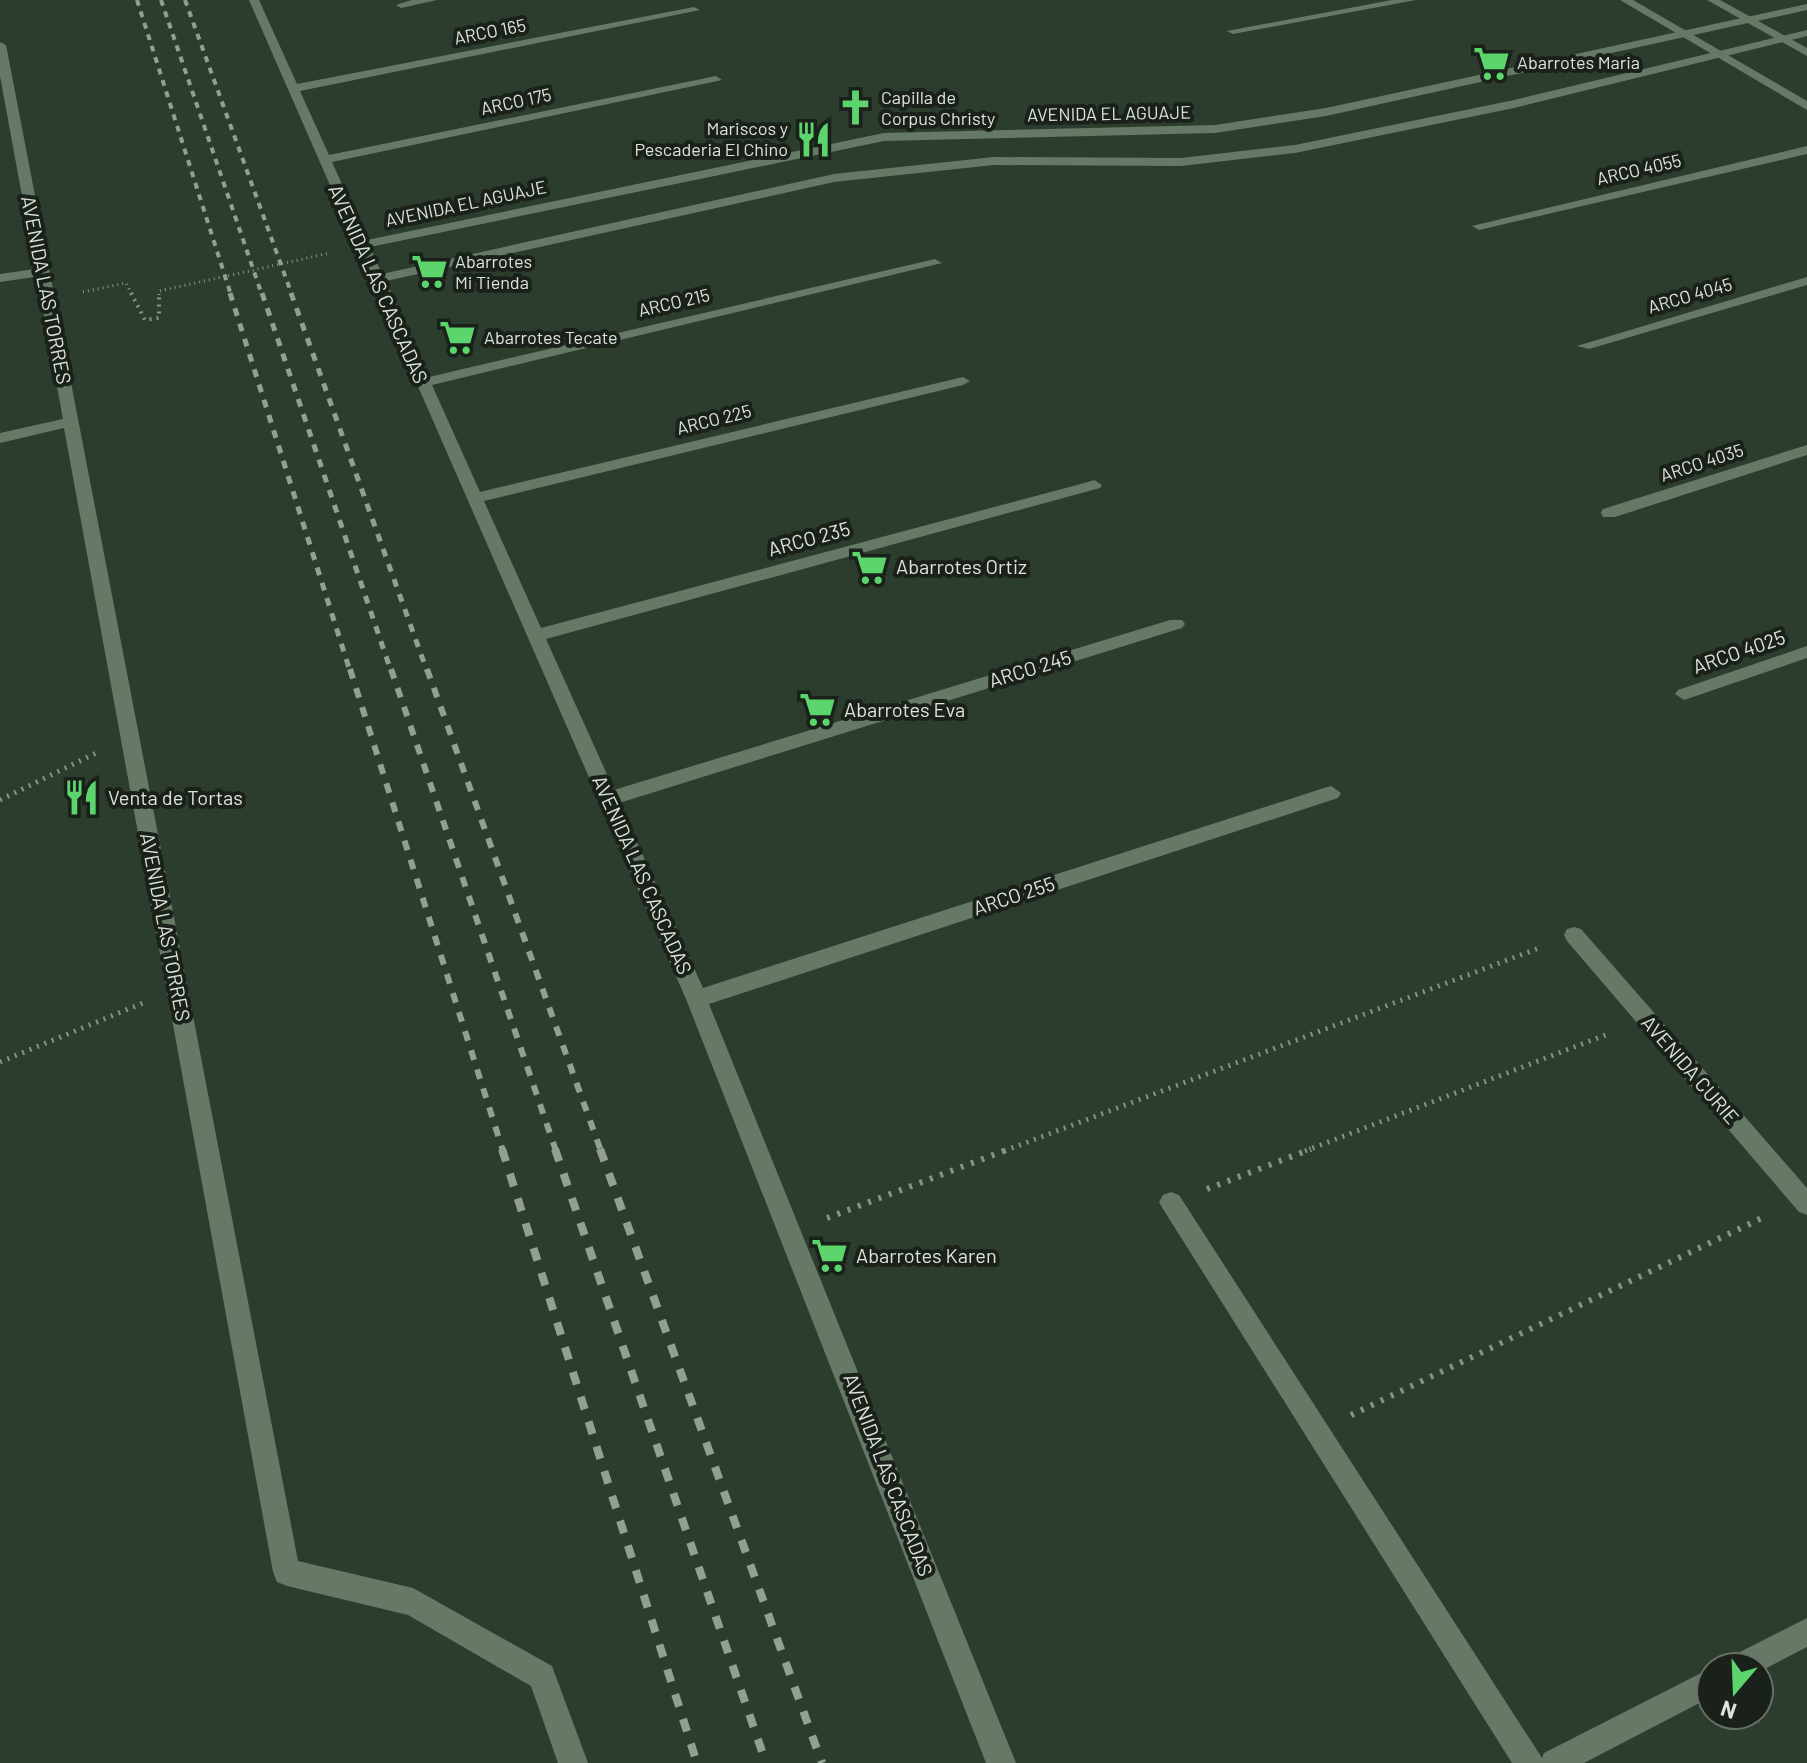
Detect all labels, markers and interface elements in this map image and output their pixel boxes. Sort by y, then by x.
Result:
street label: ARCO 165 [452,13,527,49]
supermarket icon: Abarrotes Maria [1472,44,1510,82]
place label: Abarrotes Maria [1517,51,1640,73]
street label: ARCO 175 [478,83,553,119]
place label: Capilla de Corpus Christy [881,86,995,129]
church icon: Capilla de Corpus Christy [836,89,874,127]
street label: AVENIDA EL AGUAJE [1027,101,1191,125]
place label: Mariscos y Pescaderia El Chino [634,117,788,160]
restaurant icon: Mariscos y Pescaderia El Chino [795,120,833,158]
street label: ARCO 4055 [1594,149,1683,189]
street label: AVENIDA EL AGUAJE [383,175,548,231]
street label: AVENIDA LAS CASCADAS [324,180,434,387]
street label: AVENIDA LAS TORRES [17,193,77,386]
place label: Abarrotes Mi Tienda [455,250,532,293]
supermarket icon: Abarrotes Mi Tienda [410,253,448,291]
street label: ARCO 4045 [1645,272,1735,318]
street label: ARCO 215 [636,283,712,321]
supermarket icon: Abarrotes Tecate [439,319,477,357]
place label: Abarrotes Tecate [484,326,618,348]
street label: ARCO 225 [674,399,753,439]
street label: ARCO 4035 [1657,438,1746,486]
street label: ARCO 235 [765,516,852,561]
supermarket icon: Abarrotes Ortiz [851,548,889,586]
place label: Abarrotes Ortiz [896,554,1027,578]
street label: ARCO 4025 [1689,624,1788,678]
street label: ARCO 245 [986,644,1074,692]
supermarket icon: Abarrotes Eva [799,691,837,729]
place label: Abarrotes Eva [844,697,965,721]
street label: AVENIDA LAS CASCADAS [588,771,698,978]
restaurant icon: Venta de Tortas [63,779,101,817]
place label: Venta de Tortas [108,785,243,809]
street label: AVENIDA LAS TORRES [136,830,196,1023]
street label: ARCO 255 [970,871,1057,919]
street label: AVENIDA CURIE [1637,1010,1744,1129]
supermarket icon: Abarrotes Karen [811,1237,849,1275]
place label: Abarrotes Karen [856,1243,997,1267]
street label: AVENIDA LAS CASCADAS [839,1370,939,1579]
north arrow [1695,1651,1775,1731]
text: N [1717,1696,1739,1726]

